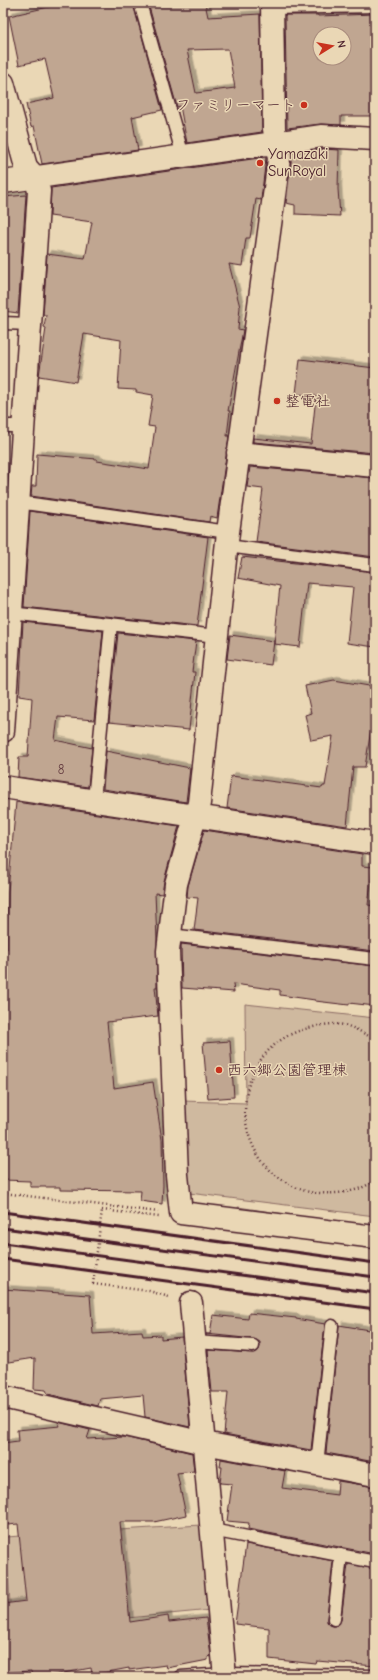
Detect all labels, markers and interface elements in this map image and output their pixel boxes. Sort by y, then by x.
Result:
north arrow [312,26,352,66]
text: N [334,39,348,49]
place label: ファミリーマート [176,96,296,114]
marker: ファミリーマート [299,100,309,110]
place label: Yamazaki SunRoyal [268,145,328,180]
marker: Yamazaki SunRoyal [255,158,265,168]
place label: 整電社 [285,392,330,410]
marker: 整電社 [272,396,282,406]
house number: 8 [58,762,65,777]
place label: 西六郷公園管理棟 [227,1061,347,1079]
marker: 西六郷公園管理棟 [214,1065,224,1075]

